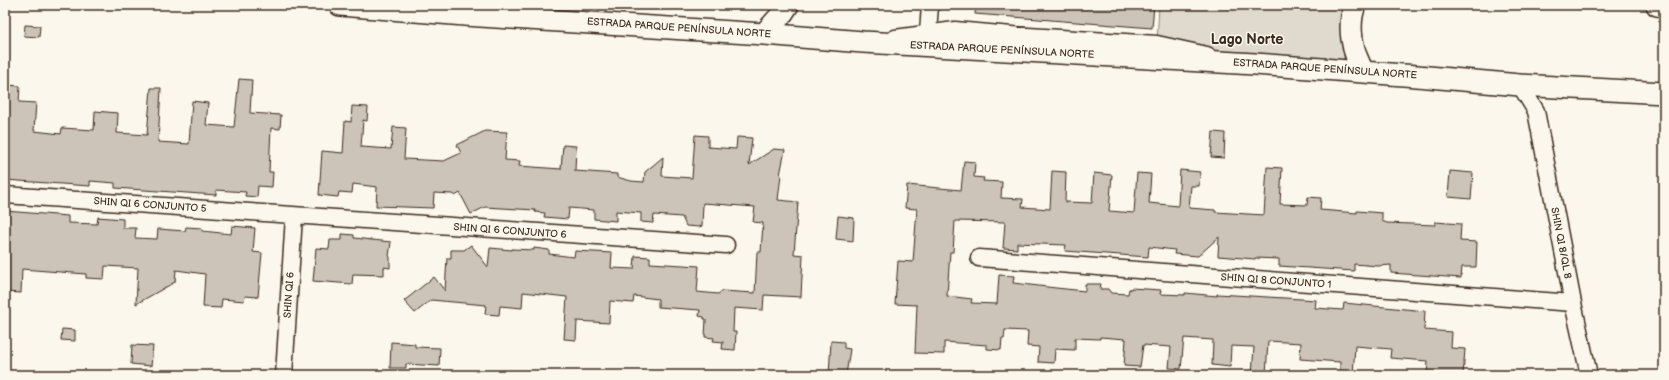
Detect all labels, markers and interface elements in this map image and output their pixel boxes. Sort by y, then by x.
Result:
street label: ESTRADA PARQUE PENÍNSULA NORTE [587,16,772,40]
district label: Lago Norte [1211,31,1283,48]
street label: ESTRADA PARQUE PENÍNSULA NORTE [910,39,1095,61]
street label: ESTRADA PARQUE PENÍNSULA NORTE [1233,57,1418,81]
street label: SHIN QI 6 CONJUNTO 5 [93,195,207,215]
street label: SHIN QI 8/QL 8 [1548,206,1574,280]
street label: SHIN QI 6 CONJUNTO 6 [453,221,567,241]
street label: SHIN QI 6 [281,271,297,319]
street label: SHIN QI 8 CONJUNTO 1 [1220,271,1332,291]

